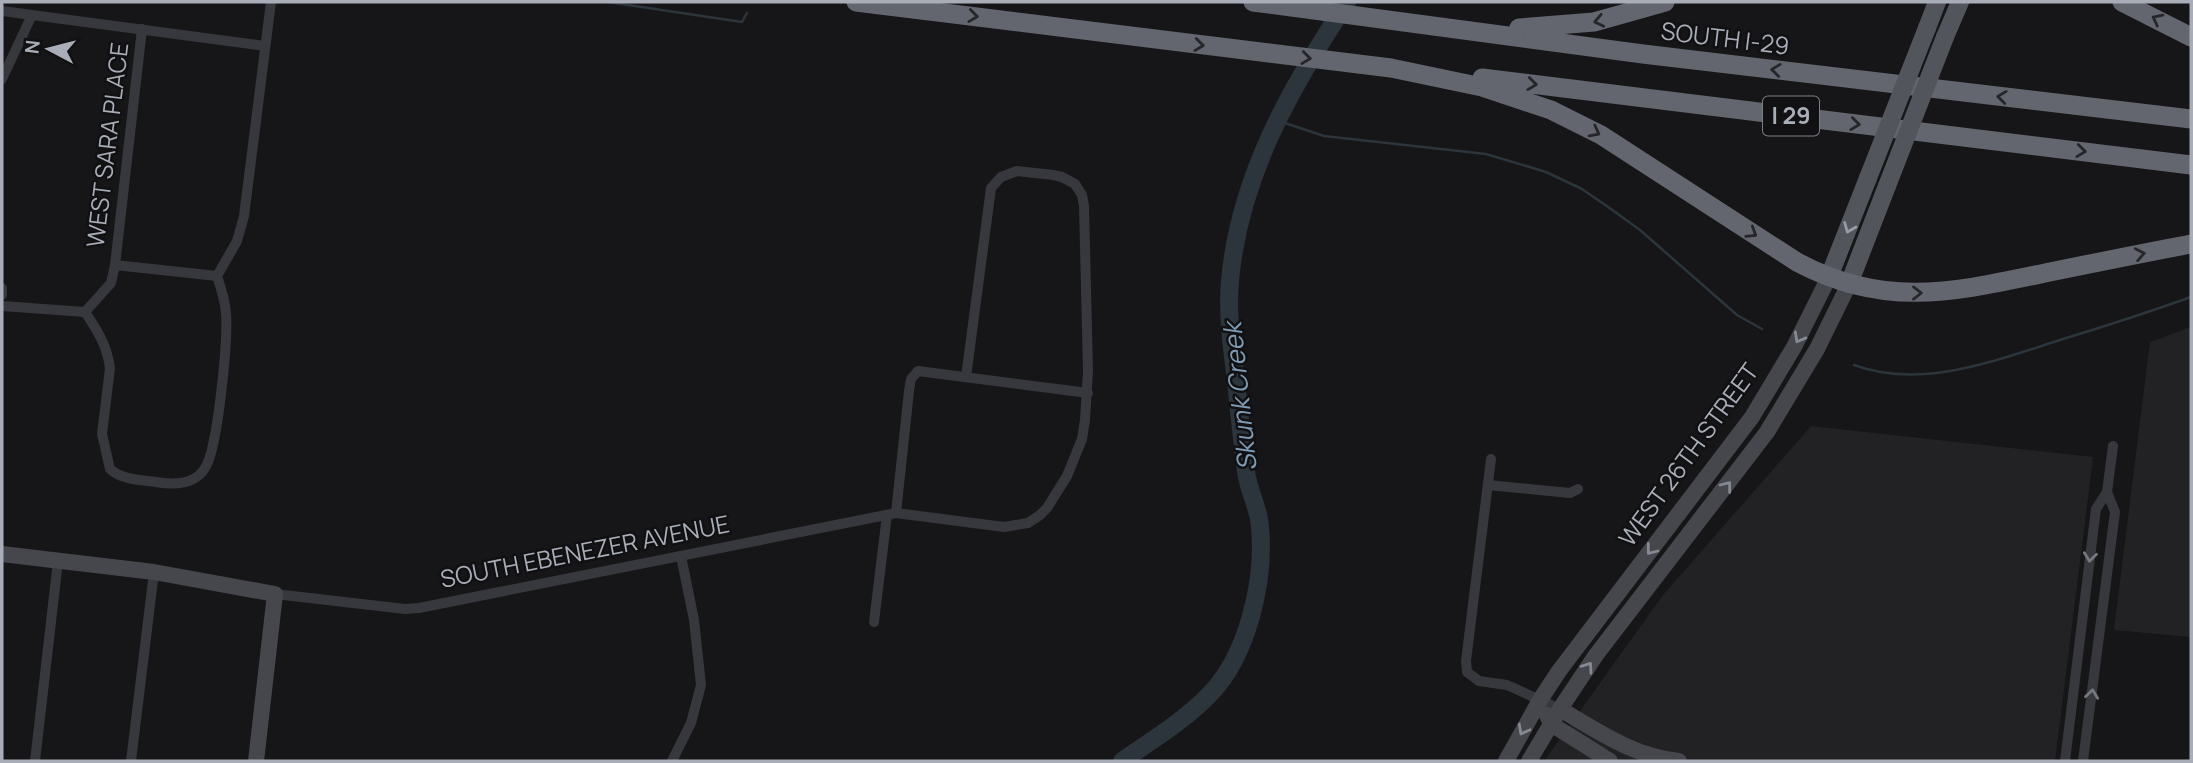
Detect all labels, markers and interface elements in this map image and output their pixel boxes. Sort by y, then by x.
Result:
one-way arrow [967,9,979,24]
one-way arrow [1593,12,1605,27]
street label: SOUTH I-29 [1659,13,1791,62]
north arrow [14,14,84,84]
one-way arrow [2152,14,2164,28]
one-way arrow [1193,37,1204,52]
text: N [18,39,46,55]
street label: WEST SARA PLACE [78,40,135,249]
one-way arrow [1301,50,1312,65]
one-way arrow [1770,62,1782,77]
one-way arrow [1526,76,1538,91]
one-way arrow [1996,90,2008,105]
road number: I 29 [1763,97,1819,136]
one-way arrow [1849,116,1861,131]
one-way arrow [1588,124,1600,137]
one-way arrow [2075,144,2086,159]
one-way arrow [1843,221,1857,233]
one-way arrow [1745,225,1758,238]
one-way arrow [2134,247,2146,262]
one-way arrow [1912,285,1922,301]
water label: Skunk Creek [1213,317,1265,473]
one-way arrow [1794,331,1807,343]
street label: WEST 26TH STREET [1610,355,1766,552]
one-way arrow [1718,481,1731,494]
street label: SOUTH EBENEZER AVENUE [437,506,732,595]
one-way arrow [1647,542,1660,554]
one-way arrow [2083,551,2098,562]
one-way arrow [1580,662,1592,675]
one-way arrow [2084,688,2099,699]
one-way arrow [1518,723,1531,736]

